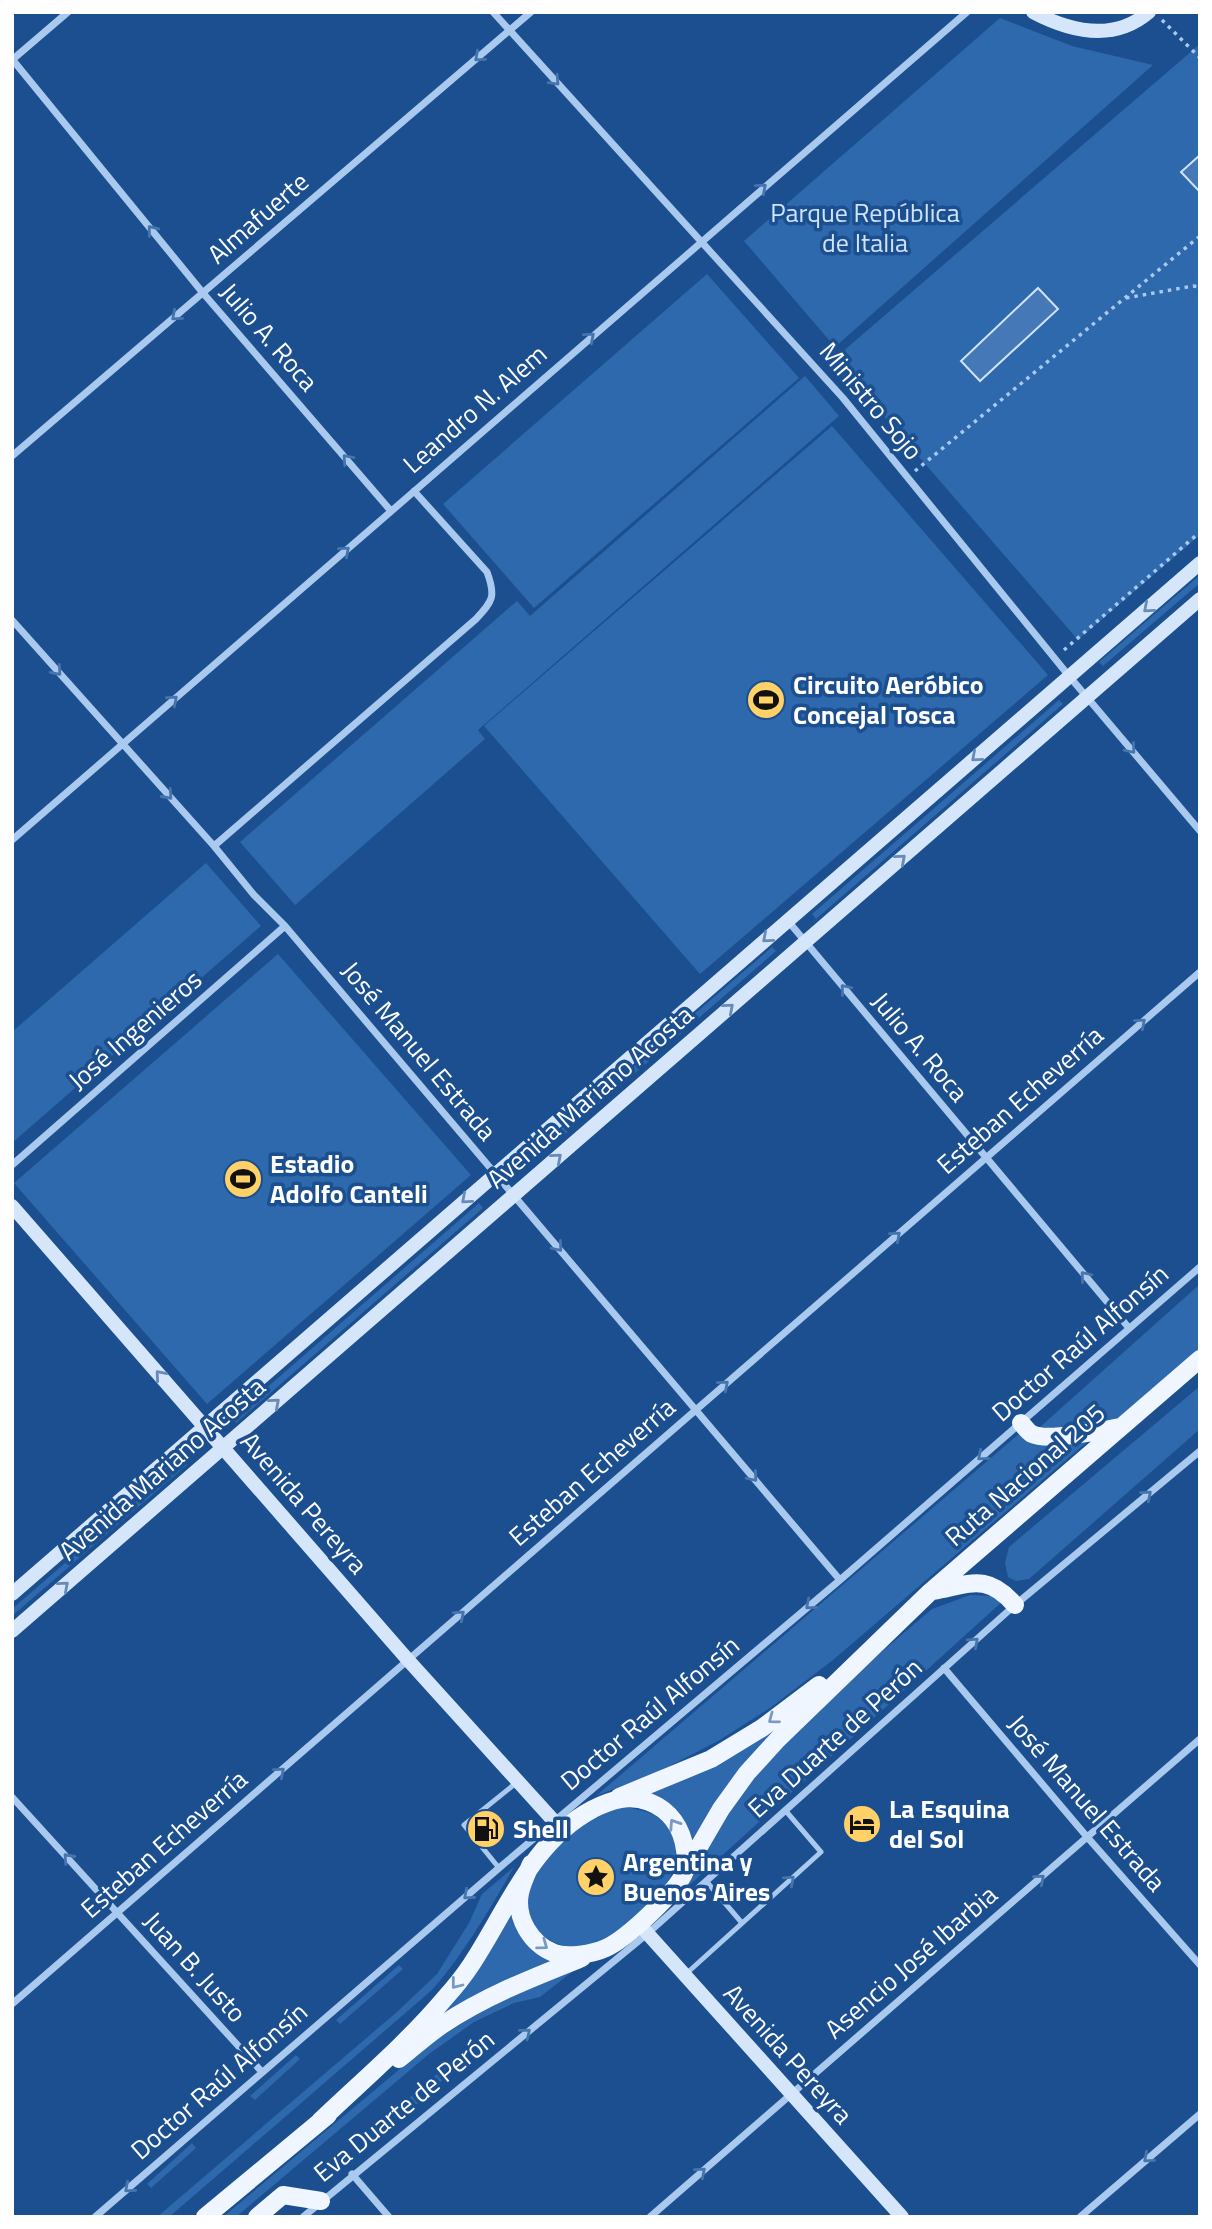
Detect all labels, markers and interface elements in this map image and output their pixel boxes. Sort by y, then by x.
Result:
one-way arrow [475,49,488,61]
one-way arrow [547,73,559,86]
street label: Almafuerte [198,163,317,273]
one-way arrow [754,184,767,196]
park label: Parque República de Italia [770,193,960,262]
one-way arrow [147,225,160,237]
street label: Julio A. Roca [211,274,328,400]
one-way arrow [171,308,184,320]
one-way arrow [582,333,595,345]
street label: Ministro Sojo [810,333,933,468]
street label: Leandro N. Alem [394,335,555,482]
one-way arrow [342,454,355,467]
one-way arrow [337,547,350,559]
one-way arrow [1143,600,1156,612]
one-way arrow [49,663,61,676]
place label: Circuito Aeróbico Concejal Tosca [793,665,984,734]
sports icon: Circuito Aeróbico Concejal Tosca [745,679,787,721]
one-way arrow [165,696,178,708]
one-way arrow [1123,741,1135,754]
one-way arrow [972,749,985,761]
one-way arrow [159,787,172,800]
one-way arrow [892,855,905,867]
one-way arrow [763,930,776,942]
street label: José Manuel Estrada [332,952,506,1149]
street label: José Ingenieros [59,960,210,1099]
street label: Julio A. Roca [863,983,978,1110]
one-way arrow [840,984,853,997]
street label: Avenida Mariano Acosta [478,996,702,1198]
one-way arrow [721,1004,734,1016]
street label: Esteban Echeverría [928,1016,1112,1183]
one-way arrow [1133,1019,1146,1031]
place label: Estadio Adolfo Canteli [270,1144,428,1213]
one-way arrow [549,1153,562,1166]
sports icon: Estadio Adolfo Canteli [222,1158,264,1200]
one-way arrow [461,1191,474,1204]
one-way arrow [887,1232,900,1244]
one-way arrow [550,1239,562,1252]
street label: Doctor Raúl Alfonsín [983,1255,1177,1431]
one-way arrow [1081,1271,1093,1284]
street label: Avenida Mariano Acosta [50,1368,274,1570]
one-way arrow [156,1370,168,1383]
one-way arrow [716,1381,729,1393]
street label: Esteban Echeverría [500,1388,684,1555]
street label: Ruta Nacional 205 [936,1394,1113,1555]
one-way arrow [266,1399,279,1411]
street label: Avenida Pereyra [232,1423,377,1582]
one-way arrow [977,1448,990,1460]
one-way arrow [745,1468,757,1481]
one-way arrow [1139,1491,1152,1503]
one-way arrow [56,1582,69,1594]
one-way arrow [805,1597,818,1609]
one-way arrow [452,1611,465,1623]
street label: Doctor Raúl Alfonsín [552,1626,748,1799]
one-way arrow [966,1638,979,1650]
street label: Eva Duarte de Perón [739,1648,931,1827]
street label: José Manuel Estrada [999,1705,1176,1900]
one-way arrow [769,1711,781,1724]
street label: Esteban Echeverría [72,1760,256,1927]
one-way arrow [271,1768,284,1780]
place label: La Esquina del Sol [889,1789,1010,1858]
hotel icon: La Esquina del Sol [841,1803,883,1845]
fuel station icon: Shell [465,1808,507,1850]
place label: Shell [513,1809,569,1848]
one-way arrow [670,1819,683,1832]
place label: Argentina y Buenos Aires [623,1842,770,1911]
one-way arrow [63,1853,76,1866]
place icon: Argentina y Buenos Aires [575,1856,617,1898]
street label: Asencio José Ibarbia [816,1875,1006,2048]
one-way arrow [1032,1875,1045,1887]
one-way arrow [781,1876,794,1889]
one-way arrow [463,1887,476,1899]
street label: Juan B. Justo [135,1902,256,2031]
one-way arrow [535,1937,548,1949]
street label: Avenida Pereyra [715,1975,862,2133]
one-way arrow [452,1976,465,1988]
street label: Doctor Raúl Alfonsín [122,1993,316,2169]
street label: Eva Duarte de Perón [305,2020,503,2191]
one-way arrow [517,2029,530,2041]
one-way arrow [1143,2150,1156,2162]
one-way arrow [693,2168,706,2180]
one-way arrow [124,2180,137,2192]

